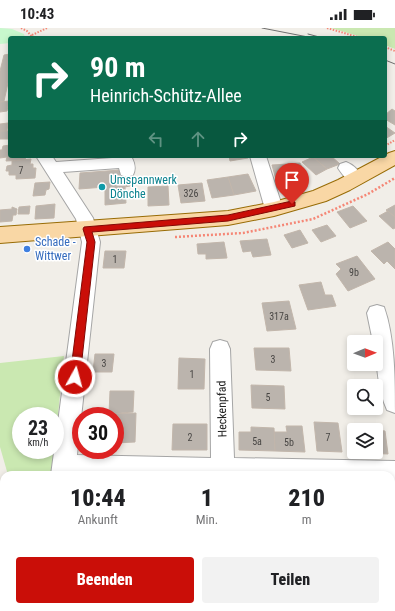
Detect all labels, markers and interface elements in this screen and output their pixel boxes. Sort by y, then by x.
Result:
text: 10:43 [20,5,54,23]
text: 90 m [90,51,146,84]
icon: right [24,52,76,104]
text: Heinrich-Schütz-Allee [90,85,242,106]
icon: left [145,128,167,150]
icon: ahead [187,128,209,150]
icon: right [229,128,251,150]
pin [275,163,309,204]
house number: 7 [19,165,24,176]
icon: arrive [281,169,303,191]
place label: Umspannwerk Dönche [110,173,178,201]
marker: Umspannwerk Dönche [97,182,107,192]
house number: 326 [184,188,198,199]
place label: Schade - Wittwer [35,235,76,263]
marker: Schade - Wittwer [22,244,32,254]
house number: 1 [113,254,117,265]
house number: 9b [349,267,359,278]
house number: 317a [269,311,289,322]
north arrow [347,335,383,371]
map controls [347,335,383,459]
house number: 3 [271,354,276,365]
position arrow [54,356,96,398]
house number: 3 [102,358,107,369]
house number: 1 [190,369,194,380]
button: search [347,379,383,415]
street label: Heckenpfad [215,380,229,438]
house number: 5 [266,392,271,403]
speed limit sign: 30 [72,407,124,459]
text: 23 [28,416,48,440]
button: layers [347,423,383,459]
house number: 2 [188,432,193,443]
house number: 7 [326,432,331,443]
house number: 5a [252,436,262,447]
text: km/h [28,437,48,448]
house number: 5b [284,437,294,448]
text: 10:44 [70,484,126,512]
text: 1 [201,484,213,512]
text: 210 [288,484,325,512]
text: Ankunft [78,512,118,527]
text: Min. [196,512,218,527]
text: m [302,512,312,527]
button: Beenden [16,557,194,603]
button: Teilen [202,557,379,603]

